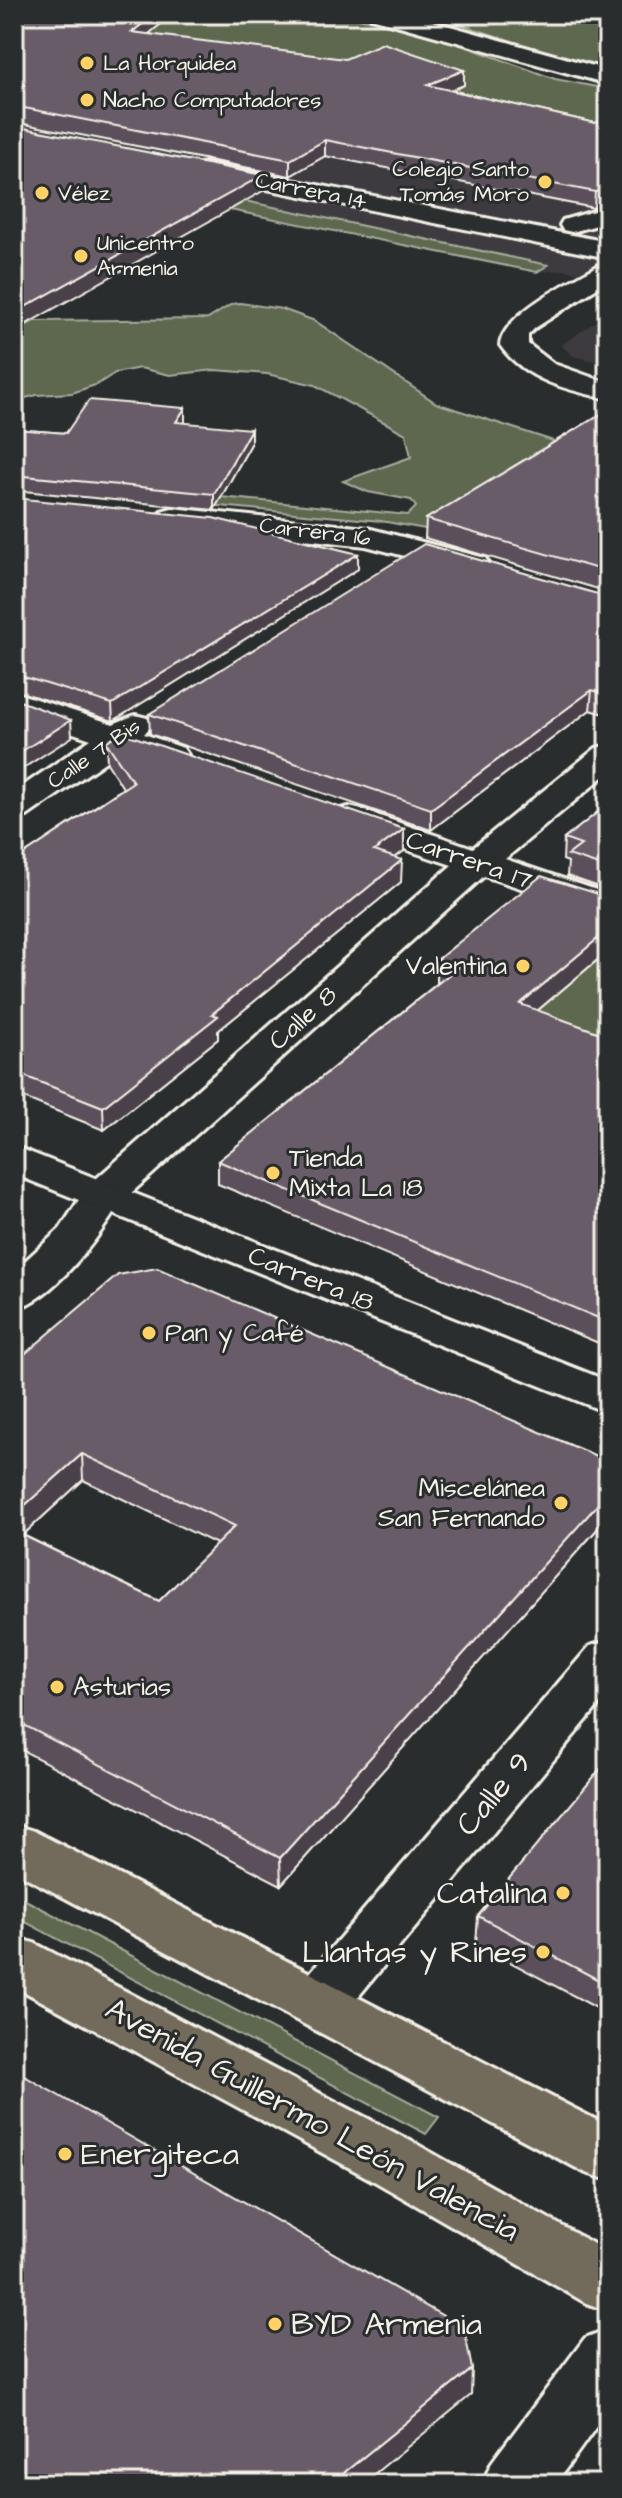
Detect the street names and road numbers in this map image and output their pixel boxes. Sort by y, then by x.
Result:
street label: Carrera 14 [253,165,369,217]
street label: Carrera 16 [258,510,373,554]
street label: Calle 7 Bis [41,711,147,797]
street label: Carrera 17 [401,822,537,898]
street label: Calle 8 [261,977,345,1059]
street label: Carrera 18 [243,1237,379,1321]
street label: Calle 9 [445,1742,543,1846]
street label: Avenida Guillermo León Valencia [97,1987,527,2253]

